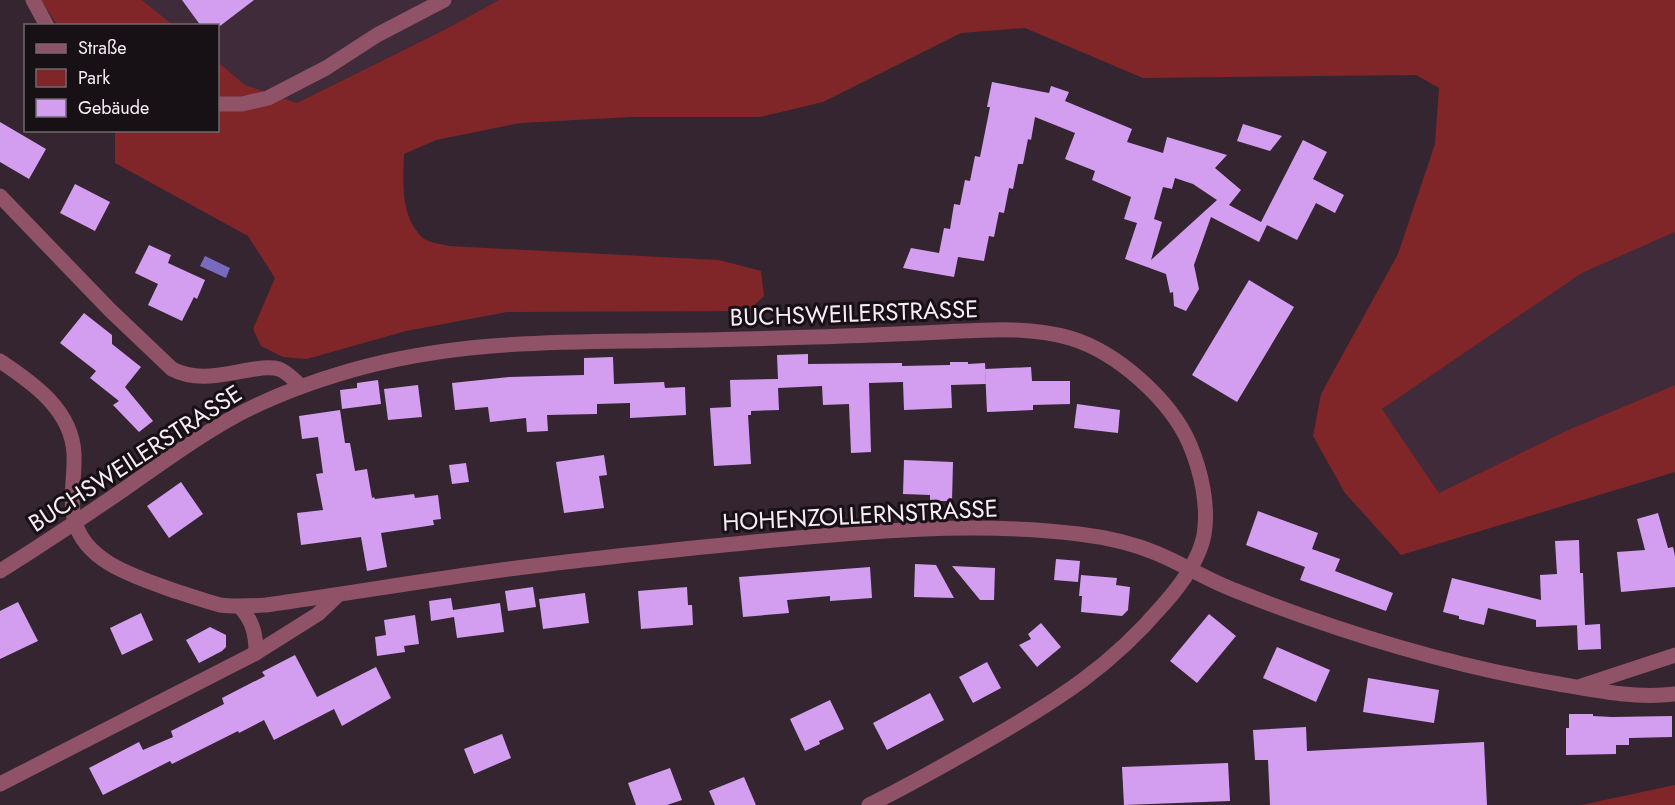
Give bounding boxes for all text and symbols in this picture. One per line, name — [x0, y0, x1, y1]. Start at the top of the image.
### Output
legend — [24, 24, 219, 132]
text: Straße — [78, 35, 126, 61]
text: Park — [78, 65, 110, 91]
text: Gebäude — [78, 95, 149, 121]
street label: BUCHSWEILERSTRASSE — [729, 291, 979, 335]
street label: BUCHSWEILERSTRASSE — [21, 376, 249, 540]
street label: HOHENZOLLERNSTRASSE — [721, 490, 999, 540]

